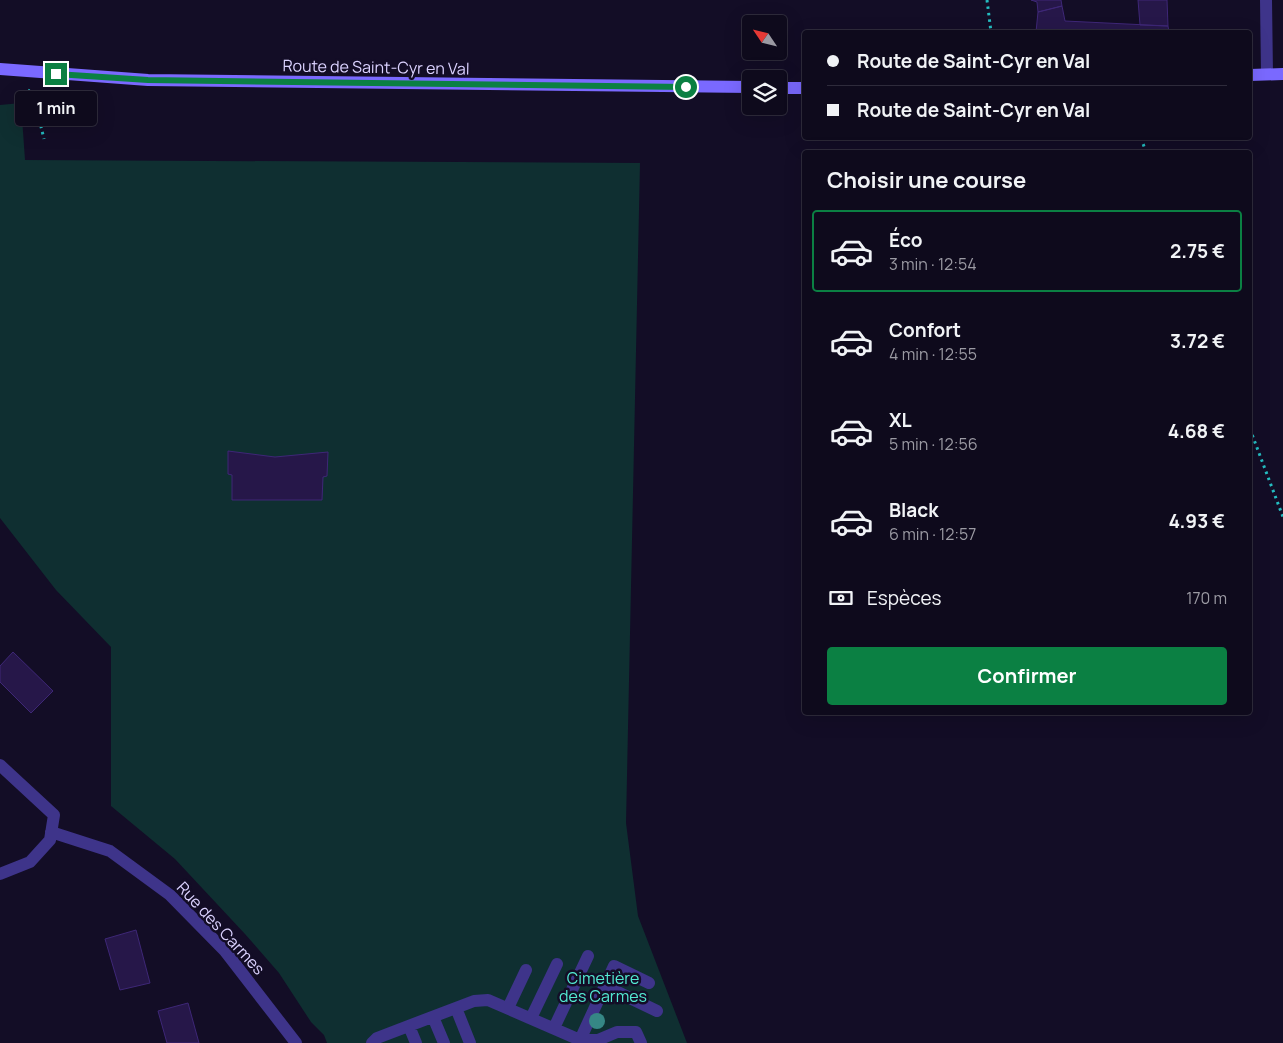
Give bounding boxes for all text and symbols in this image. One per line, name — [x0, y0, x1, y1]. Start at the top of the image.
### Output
north arrow — [742, 15, 788, 60]
map controls — [742, 15, 787, 115]
text: Route de Saint-Cyr en Val — [857, 48, 1090, 74]
street label: Route de Saint-Cyr en Val — [282, 54, 470, 80]
route end — [45, 63, 67, 85]
button: layers — [742, 70, 787, 115]
route start — [675, 76, 697, 98]
callout: 1 min — [15, 92, 97, 126]
text: 1 min — [36, 97, 76, 119]
text: Route de Saint-Cyr en Val — [857, 97, 1090, 123]
text: Choisir une course — [827, 165, 1026, 195]
text: Éco — [889, 227, 923, 253]
icon: car — [829, 229, 874, 274]
text: 2.75 € — [1170, 238, 1225, 264]
text: 3 min · 12:54 — [889, 253, 977, 275]
text: Confort — [889, 317, 961, 343]
icon: car — [829, 319, 874, 364]
text: 3.72 € — [1170, 328, 1225, 354]
text: 4 min · 12:55 — [889, 343, 977, 365]
text: XL — [889, 407, 912, 433]
icon: car — [829, 409, 874, 454]
text: 4.68 € — [1168, 418, 1225, 444]
text: 5 min · 12:56 — [889, 433, 978, 455]
text: Black — [889, 497, 938, 523]
icon: car — [829, 499, 874, 544]
text: 4.93 € — [1168, 508, 1225, 534]
text: 6 min · 12:57 — [889, 523, 976, 545]
icon: cash — [827, 584, 855, 612]
text: Espèces — [867, 585, 941, 611]
text: 170 m — [1186, 587, 1227, 609]
button: Confirmer — [827, 647, 1227, 705]
street label: Rue des Carmes — [172, 877, 270, 979]
park label: Cimetière des Carmes — [559, 967, 647, 1007]

